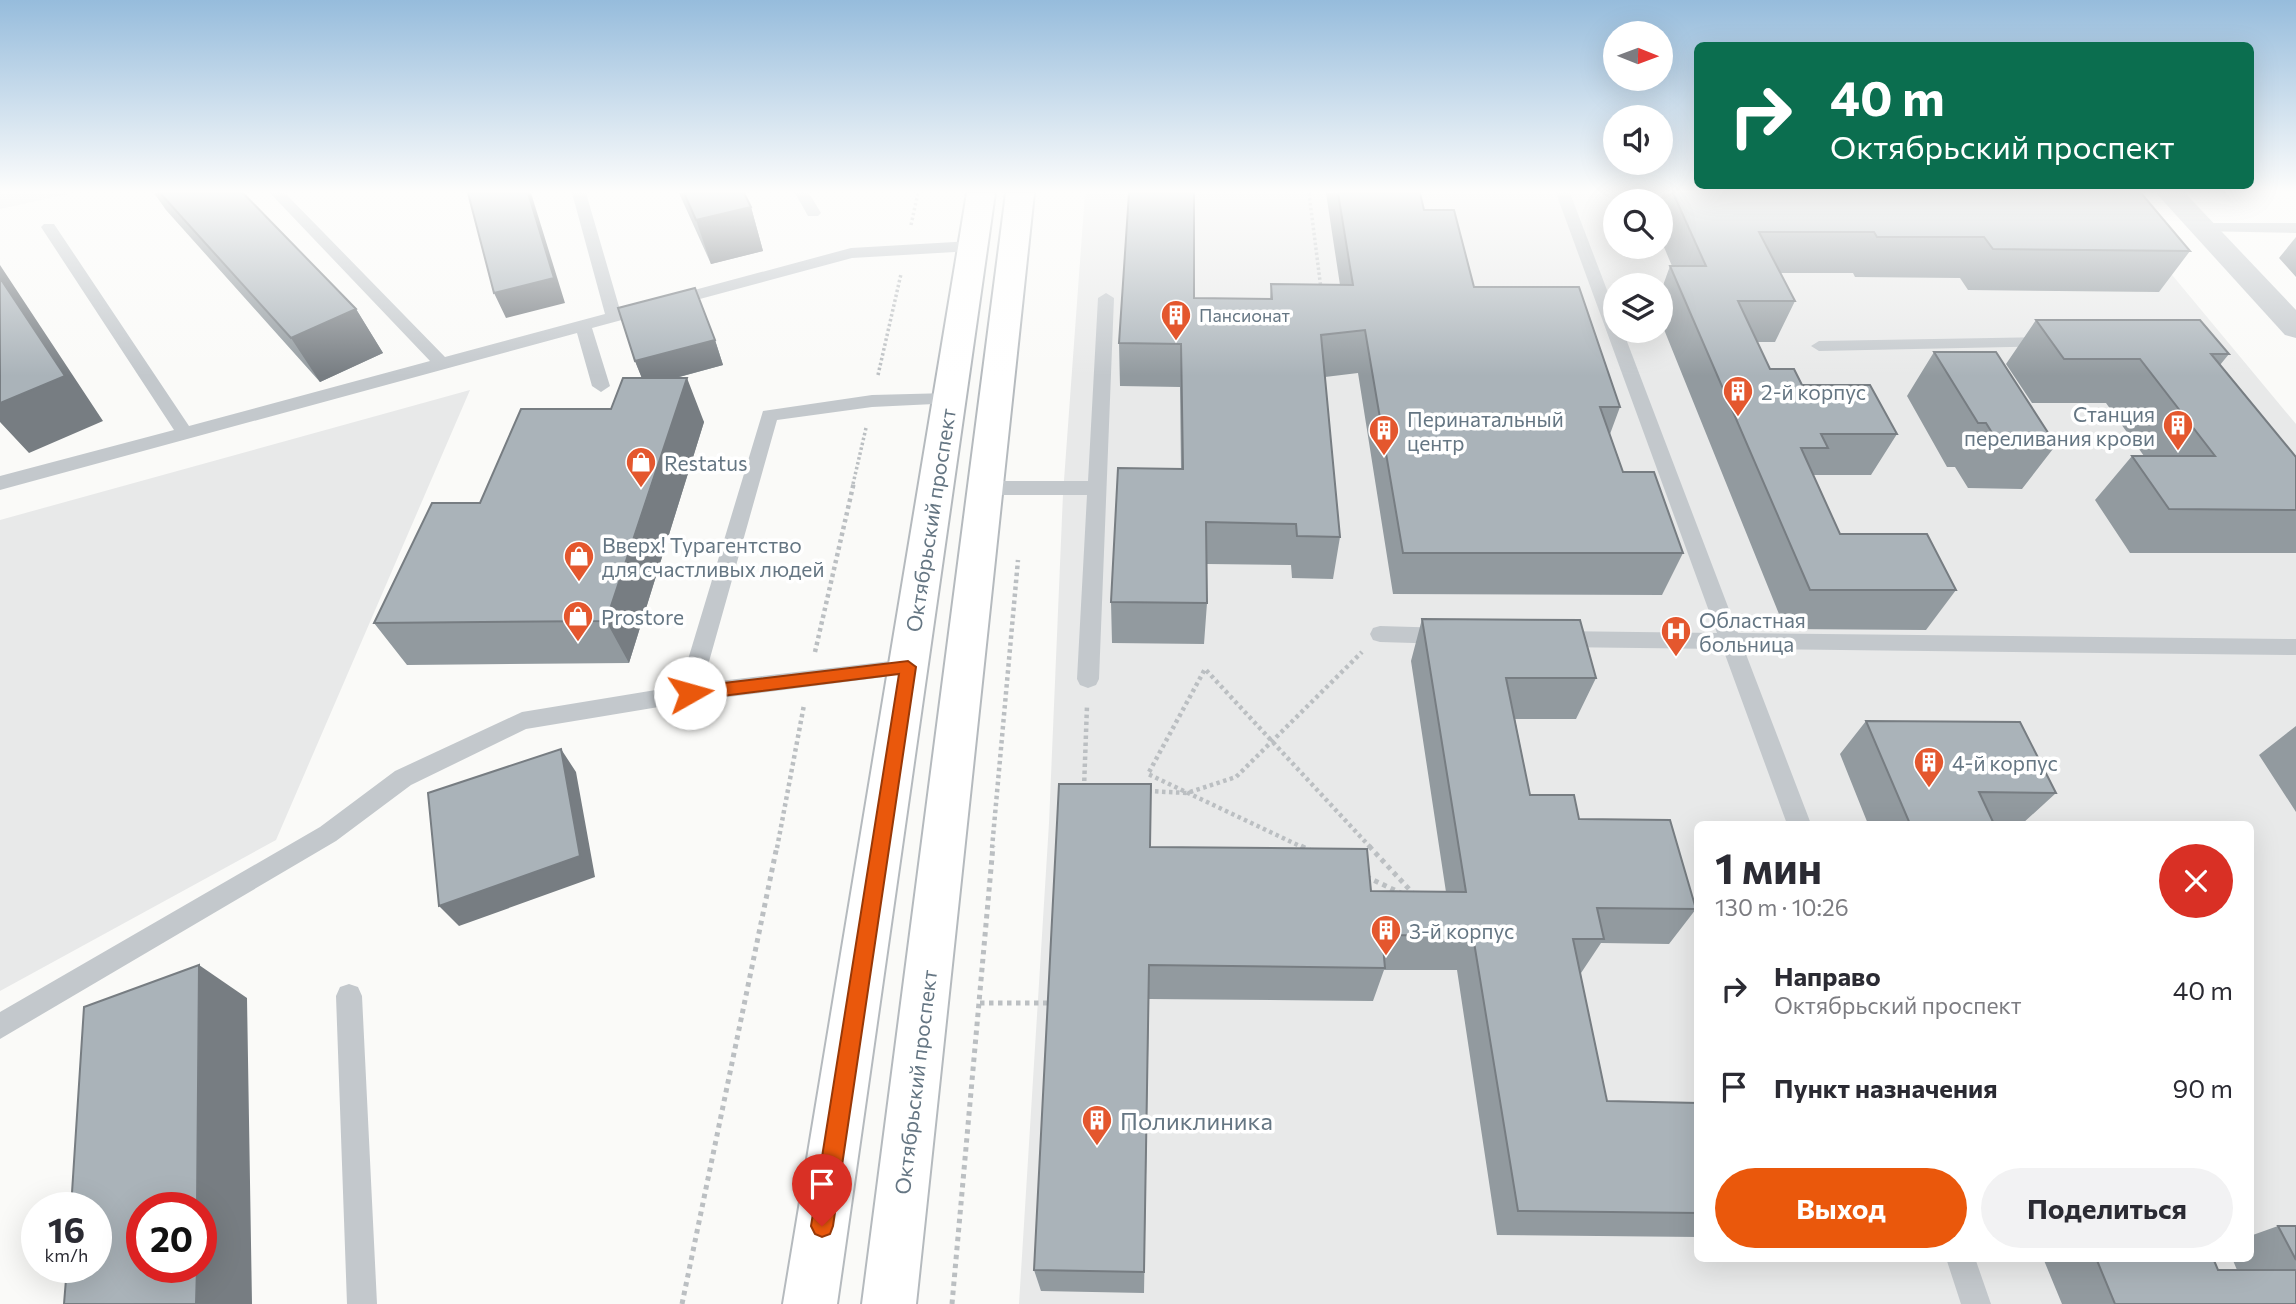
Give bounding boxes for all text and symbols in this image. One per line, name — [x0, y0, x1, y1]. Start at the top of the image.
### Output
north arrow — [1603, 21, 1673, 91]
map controls — [1603, 21, 1673, 343]
text: 40 m — [1830, 66, 1945, 126]
icon: right — [1715, 70, 1806, 161]
button: sound — [1603, 105, 1673, 175]
text: Октябрьский проспект — [1830, 126, 2175, 166]
button: search — [1603, 189, 1673, 259]
button: layers — [1603, 273, 1673, 343]
building icon: Пансионат — [1159, 298, 1193, 342]
place label: Пансионат — [1199, 304, 1291, 326]
building icon: 2-й корпус — [1721, 374, 1755, 418]
place label: 2-й корпус — [1761, 379, 1866, 404]
place label: Станция переливания крови — [1964, 401, 2155, 450]
street label: Октябрьский проспект — [900, 406, 960, 634]
place label: Перинатальный центр — [1407, 406, 1564, 455]
building icon: Станция переливания крови — [2161, 408, 2195, 452]
building icon: Перинатальный центр — [1367, 413, 1401, 457]
shop icon: Restatus — [624, 445, 658, 489]
place label: Restatus — [664, 450, 747, 475]
place label: Вверх! Турагентство для счастливых людей — [602, 532, 824, 581]
shop icon: Вверх! Турагентство для счастливых людей — [562, 539, 596, 583]
shop icon: Prostore — [561, 599, 595, 643]
place label: Prostore — [601, 604, 684, 629]
place label: Областная больница — [1699, 607, 1806, 656]
hospital icon: Областная больница — [1659, 614, 1693, 658]
position arrow — [653, 656, 727, 730]
building icon: 4-й корпус — [1912, 745, 1946, 789]
place label: 4-й корпус — [1952, 750, 2058, 775]
text: 1 мин — [1715, 841, 1822, 893]
button: close — [2159, 844, 2233, 918]
text: 130 m · 10:26 — [1715, 893, 1849, 921]
building icon: 3-й корпус — [1369, 913, 1403, 957]
place label: 3-й корпус — [1409, 918, 1514, 943]
text: Направо — [1774, 960, 1881, 991]
street label: Октябрьский проспект — [889, 968, 941, 1196]
icon: right — [1715, 970, 1753, 1008]
text: 40 m — [2173, 974, 2233, 1005]
text: Октябрьский проспект — [1774, 991, 2022, 1019]
icon: arrive — [1715, 1068, 1753, 1106]
text: Пункт назначения — [1774, 1072, 1998, 1103]
text: 90 m — [2173, 1072, 2233, 1103]
building icon: Поликлиника — [1080, 1103, 1114, 1147]
place label: Поликлиника — [1120, 1106, 1273, 1135]
pin — [792, 1154, 852, 1226]
icon: arrive — [803, 1165, 841, 1203]
button: Выход — [1715, 1168, 1967, 1248]
button: Поделиться — [1981, 1168, 2233, 1248]
speed limit sign: 20 — [126, 1192, 217, 1283]
text: 16 — [48, 1207, 85, 1250]
text: km/h — [45, 1244, 88, 1266]

